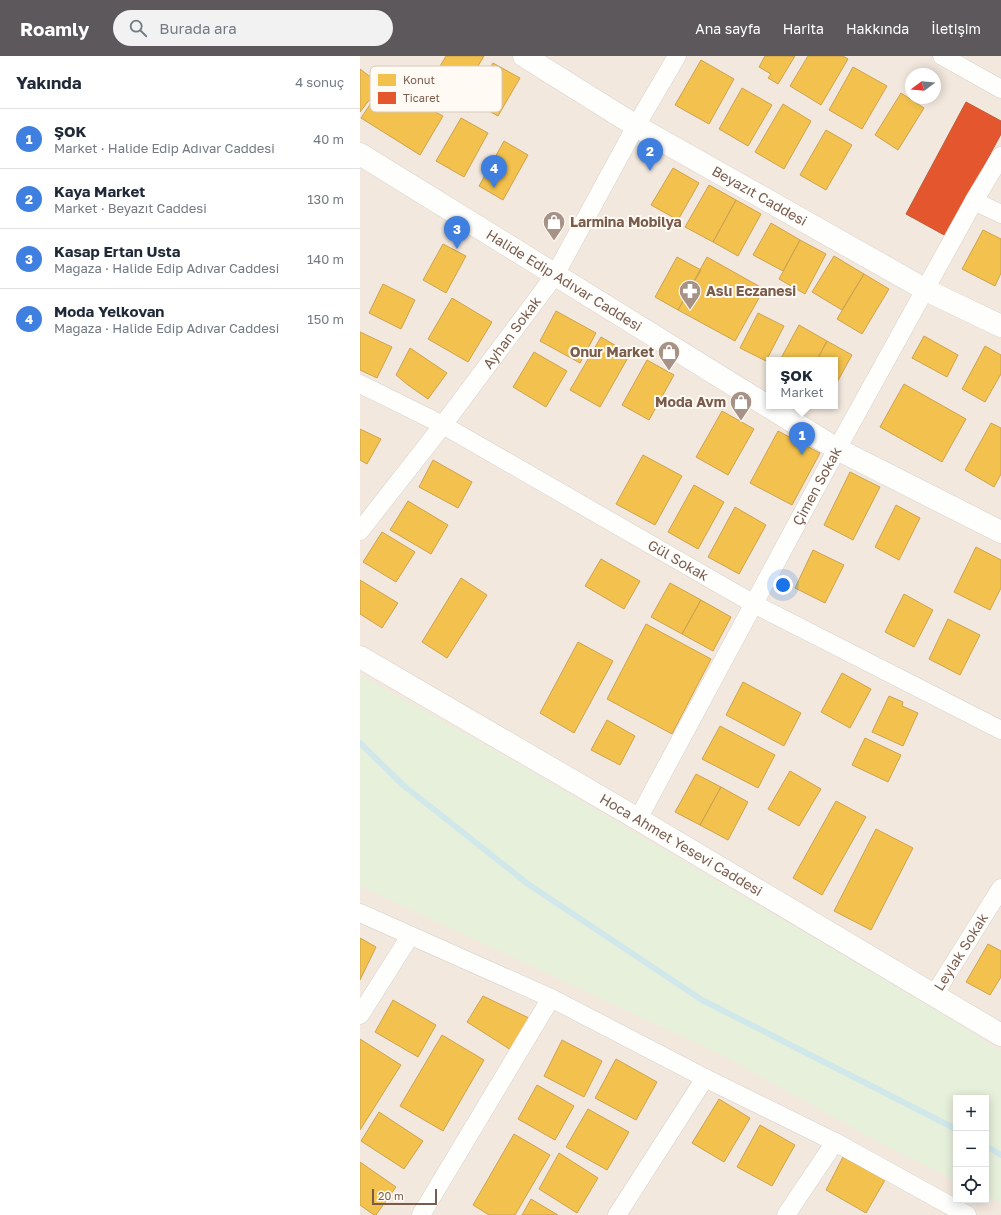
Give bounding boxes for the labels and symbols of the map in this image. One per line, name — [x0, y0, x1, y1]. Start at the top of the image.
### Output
legend — [370, 66, 502, 112]
north arrow — [905, 68, 941, 104]
text: Konut — [403, 73, 435, 86]
text: Ticaret — [403, 91, 440, 104]
pin: 2 — [637, 138, 663, 171]
pin: 4 — [481, 155, 507, 188]
street label: Beyazıt Caddesi — [709, 162, 810, 229]
shop icon: Larmina Mobilya — [541, 209, 567, 242]
place label: Larmina Mobilya — [570, 213, 682, 230]
pin: 3 — [444, 216, 470, 249]
street label: Halide Edip Adıvar Caddesi — [483, 225, 645, 334]
pharmacy icon: Aslı Eczanesi — [677, 278, 703, 311]
place label: Aslı Eczanesi — [706, 282, 796, 299]
street label: Ayhan Sokak — [479, 293, 544, 372]
shop icon: Onur Market — [656, 339, 682, 372]
place label: Onur Market — [570, 343, 654, 360]
shop icon: Moda Avm — [728, 389, 754, 422]
place label: Moda Avm — [655, 393, 726, 410]
pin: 1 — [789, 422, 815, 455]
street label: Çimen Sokak — [789, 443, 845, 528]
street label: Gül Sokak — [645, 536, 712, 584]
your location — [773, 575, 793, 595]
street label: Hoca Ahmet Yesevi Caddesi — [597, 790, 766, 899]
street label: Leylak Sokak — [930, 909, 991, 993]
scale bar — [372, 1187, 437, 1206]

